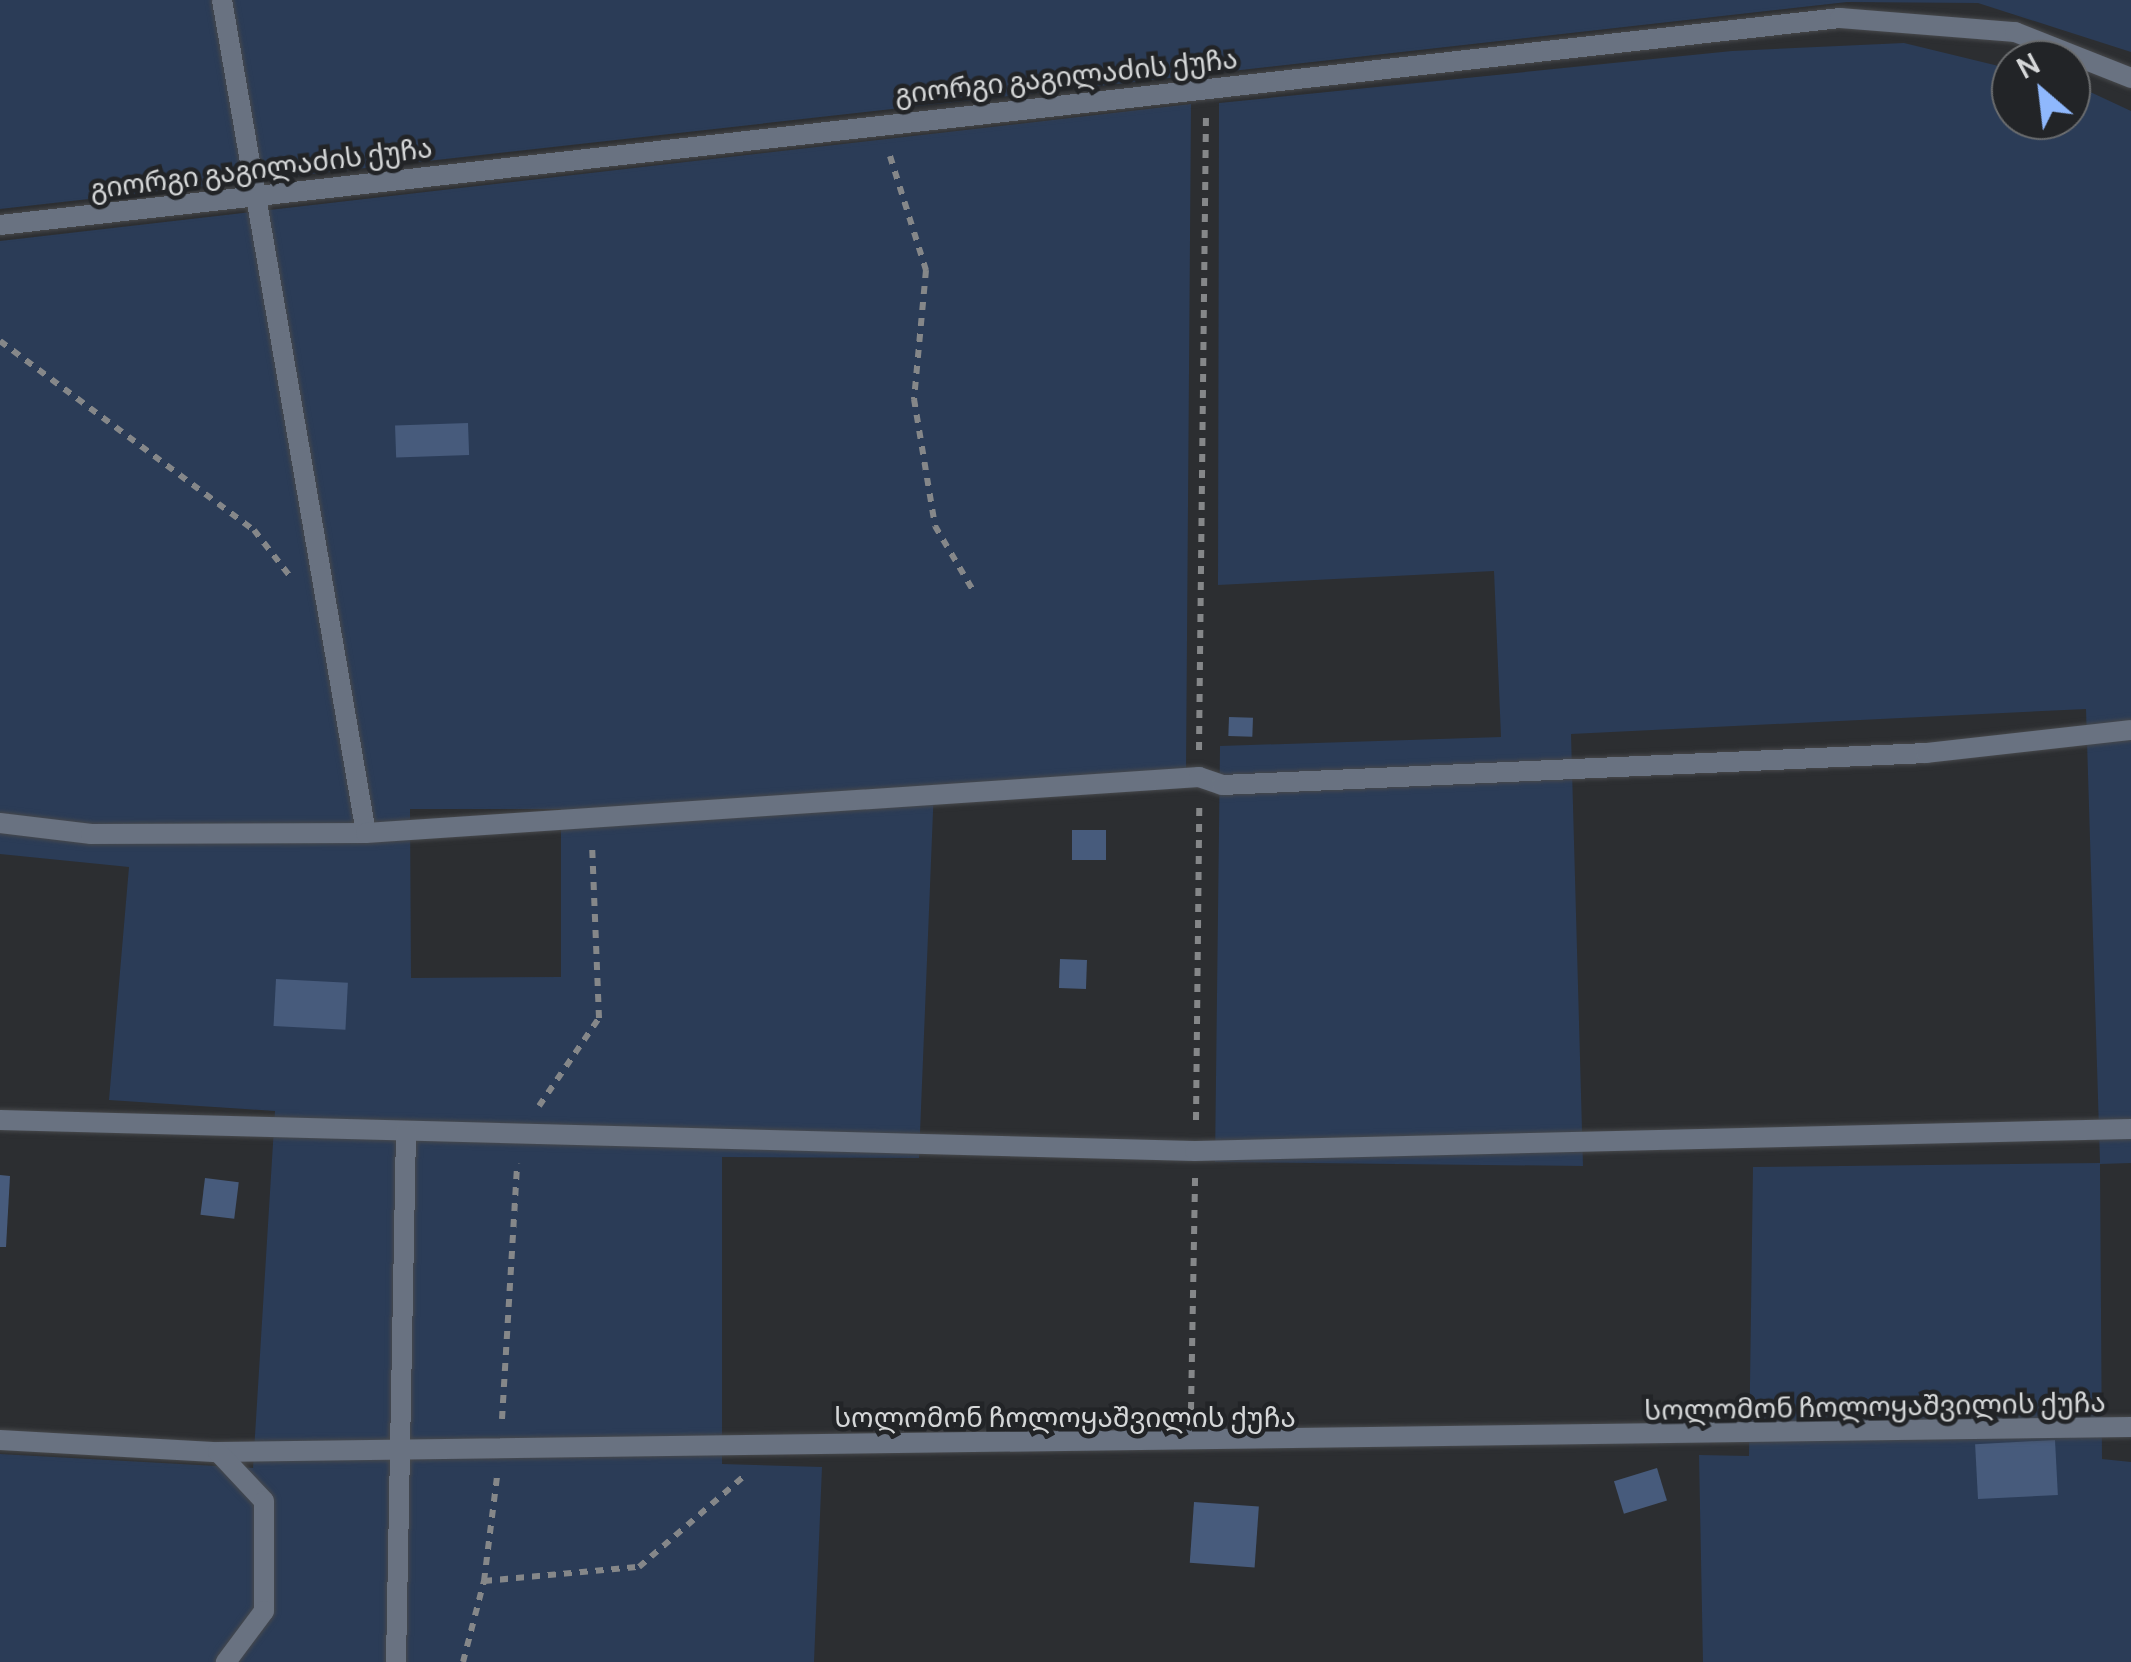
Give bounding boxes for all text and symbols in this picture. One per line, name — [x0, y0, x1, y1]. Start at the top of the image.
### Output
street label: გიორგი გაგილაძის ქუჩა — [893, 40, 1239, 110]
north arrow — [1991, 40, 2091, 140]
text: N — [2010, 44, 2046, 87]
street label: გიორგი გაგილაძის ქუჩა — [88, 129, 434, 205]
street label: სოლომონ ჩოლოყაშვილის ქუჩა — [1644, 1384, 2106, 1426]
street label: სოლომონ ჩოლოყაშვილის ქუჩა — [834, 1399, 1296, 1433]

